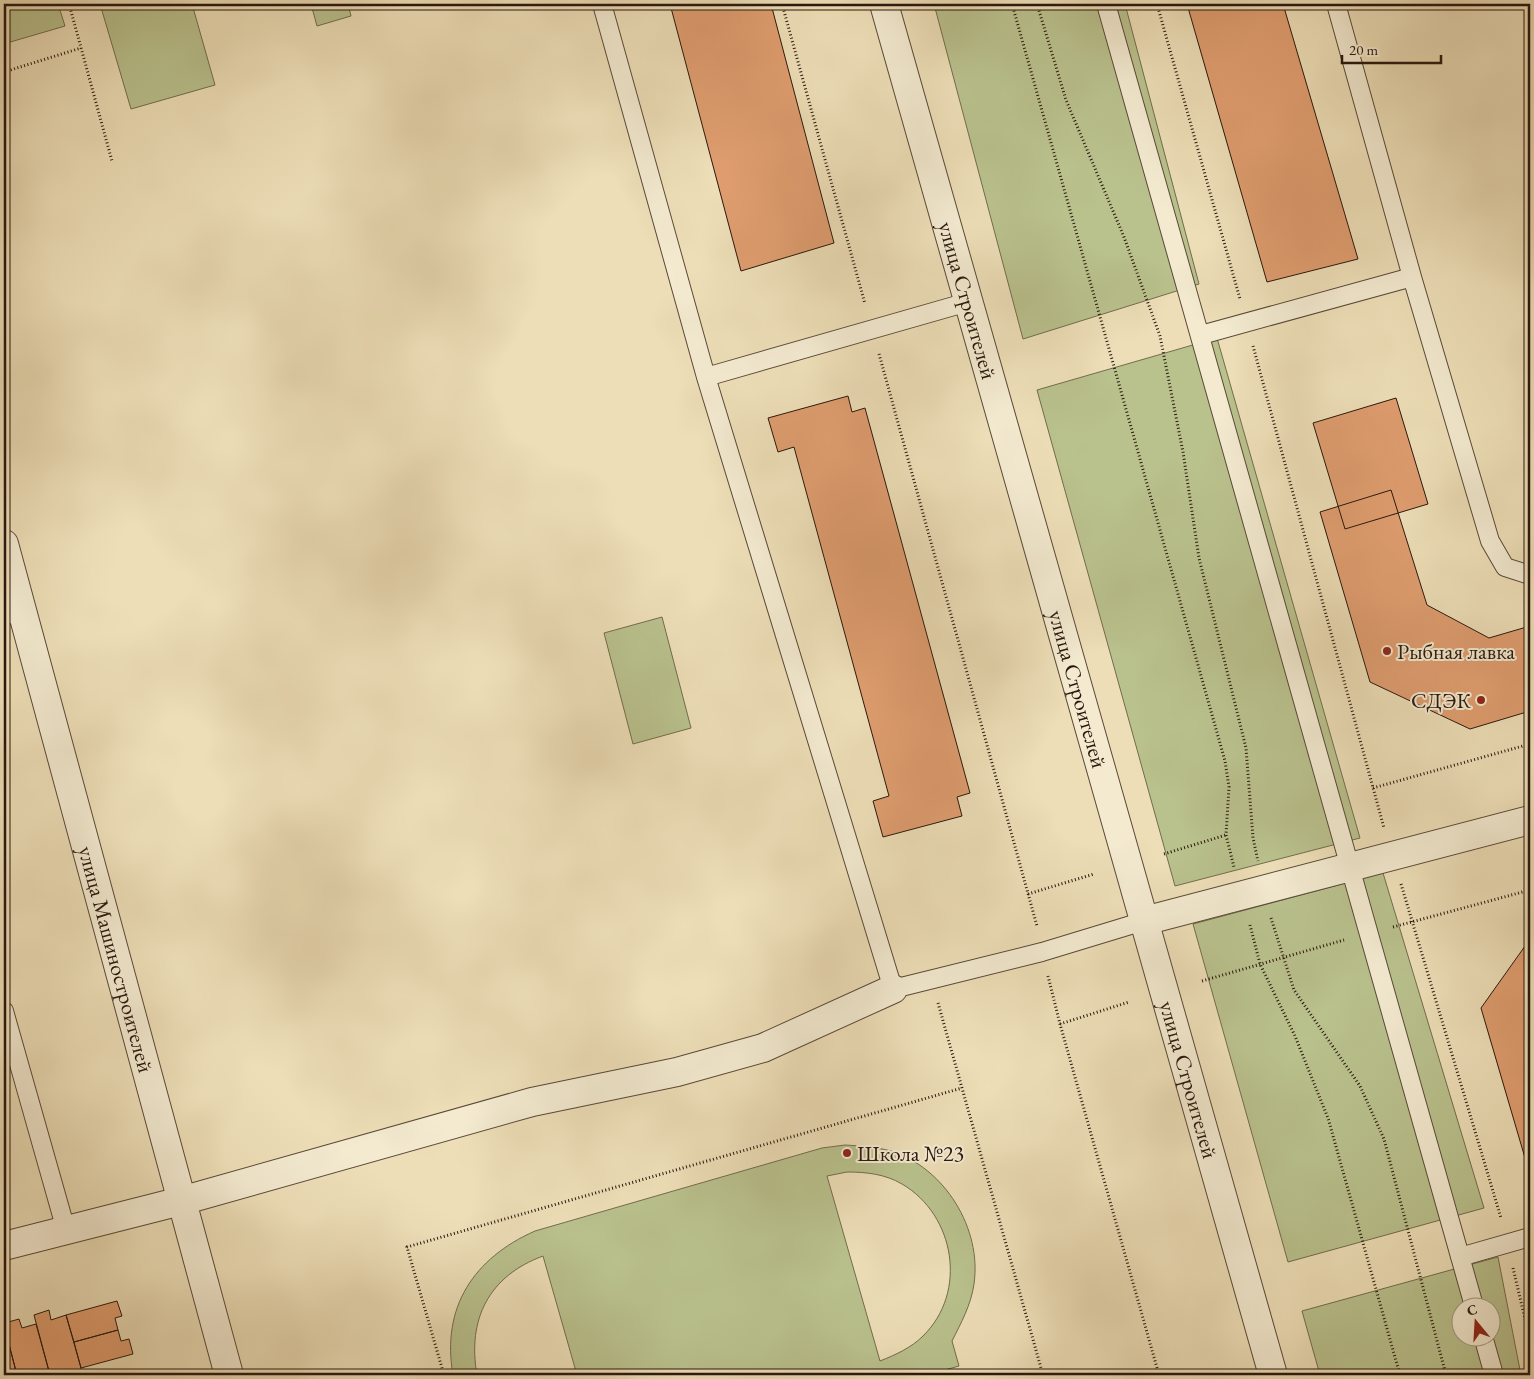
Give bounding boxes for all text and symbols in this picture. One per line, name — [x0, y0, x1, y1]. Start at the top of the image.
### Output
scale bar — [1342, 32, 1440, 64]
text: 20 m — [1349, 40, 1378, 59]
street label: улица Строителей — [932, 218, 1004, 383]
street label: улица Строителей — [1042, 607, 1115, 772]
place label: Рыбная лавка — [1397, 637, 1515, 666]
marker: Рыбная лавка — [1381, 645, 1393, 657]
place label: СДЭК — [1411, 686, 1471, 715]
marker: СДЭК — [1475, 694, 1487, 706]
street label: улица Машиностроителей — [72, 843, 161, 1076]
street label: улица Строителей — [1153, 997, 1225, 1162]
place label: Школа №23 — [857, 1139, 964, 1168]
marker: Школа №23 — [841, 1147, 853, 1159]
north arrow — [1452, 1296, 1502, 1346]
text: С — [1464, 1300, 1480, 1320]

